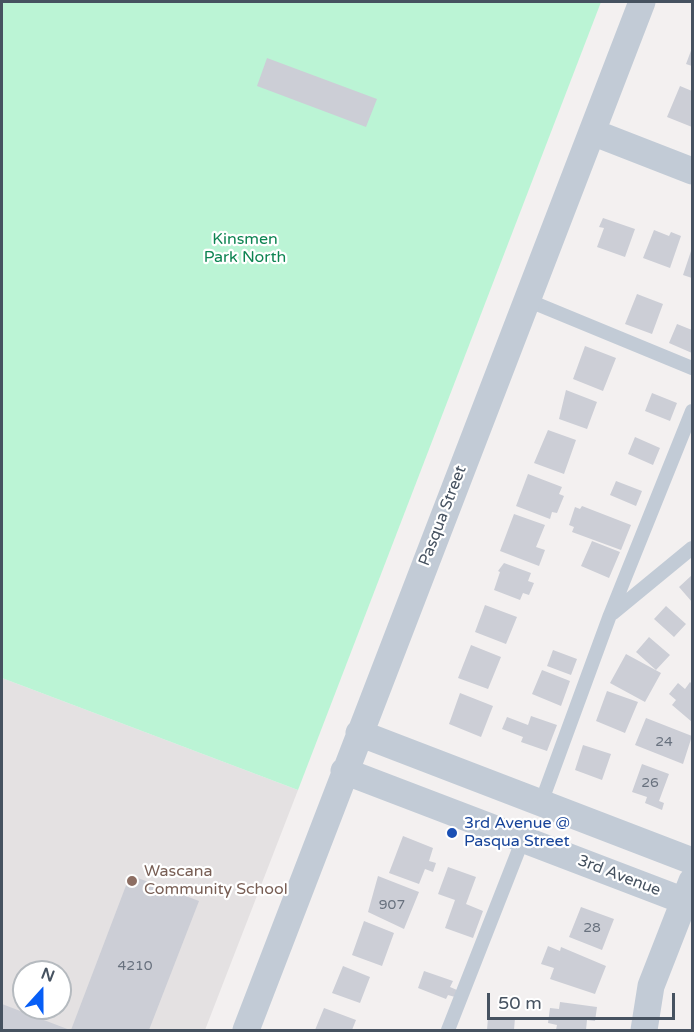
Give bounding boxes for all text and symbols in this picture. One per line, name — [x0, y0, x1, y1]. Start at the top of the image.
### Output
park label: Kinsmen Park North — [204, 230, 286, 268]
street label: Pasqua Street — [415, 463, 471, 569]
house number: 24 — [655, 734, 673, 750]
house number: 26 — [641, 775, 659, 791]
place label: 3rd Avenue @ Pasqua Street — [464, 814, 570, 852]
marker: 3rd Avenue @ Pasqua Street — [445, 826, 459, 840]
street label: 3rd Avenue — [575, 851, 663, 901]
place label: Wascana Community School — [144, 862, 288, 900]
marker: Wascana Community School — [125, 874, 139, 888]
house number: 907 — [379, 897, 405, 913]
house number: 28 — [583, 920, 601, 936]
house number: 4210 — [117, 958, 153, 974]
north arrow — [12, 960, 72, 1020]
text: N — [38, 963, 57, 987]
scale bar — [490, 981, 678, 1019]
text: 50 m — [498, 992, 542, 1014]

